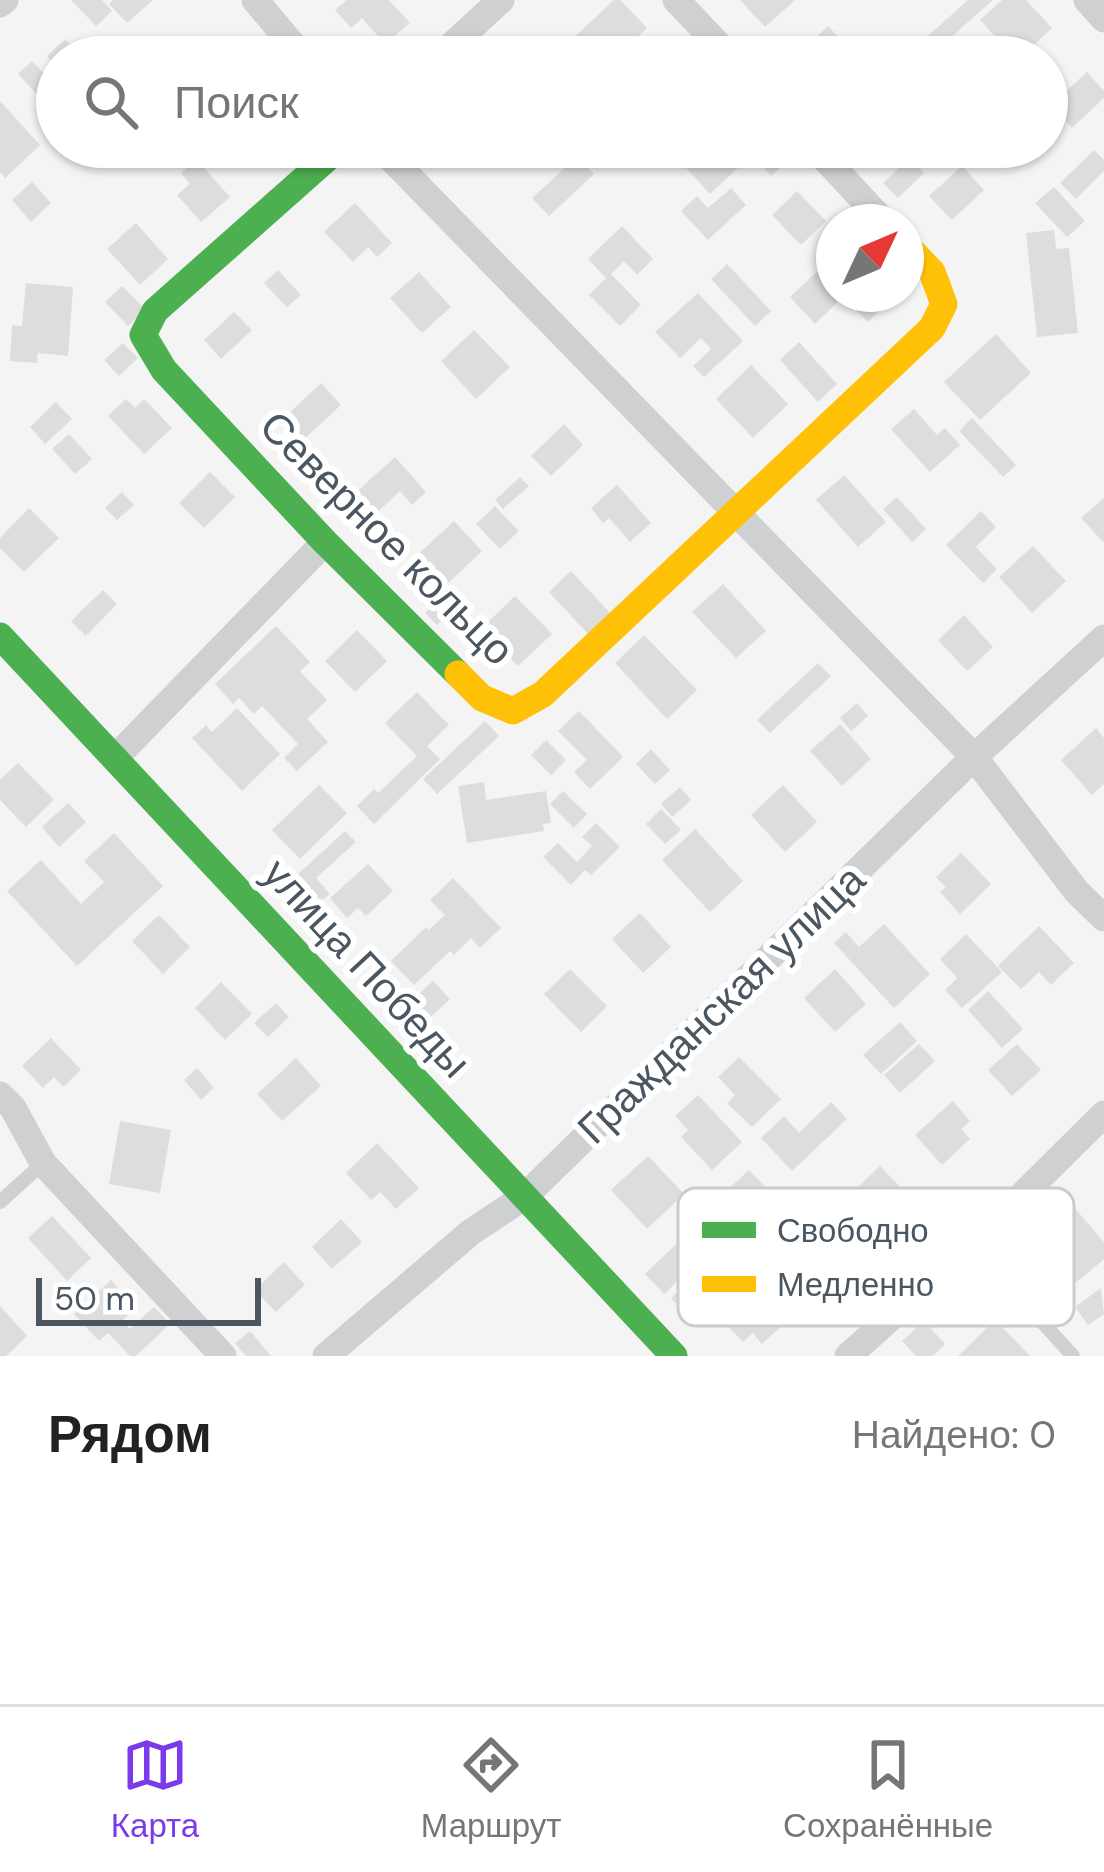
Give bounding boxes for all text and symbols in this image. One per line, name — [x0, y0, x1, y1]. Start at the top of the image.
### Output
search box — [36, 36, 1068, 168]
icon: search — [78, 69, 144, 135]
text: Поиск — [174, 73, 299, 132]
north arrow — [816, 204, 924, 312]
street label: Северное кольцо — [248, 399, 526, 677]
street label: улица Победы — [251, 847, 483, 1089]
street label: Гражданская улица — [565, 852, 877, 1156]
legend — [678, 1188, 1074, 1326]
text: Свободно — [777, 1209, 929, 1252]
text: Медленно — [777, 1263, 934, 1306]
scale bar — [36, 1272, 261, 1325]
text: 50 m — [54, 1277, 135, 1320]
text: Рядом — [48, 1401, 212, 1468]
text: Найдено: 0 — [852, 1409, 1056, 1460]
tab: Карта — [111, 1732, 199, 1847]
tab: Маршрут — [421, 1732, 561, 1847]
tab: Сохранённые — [783, 1732, 993, 1847]

